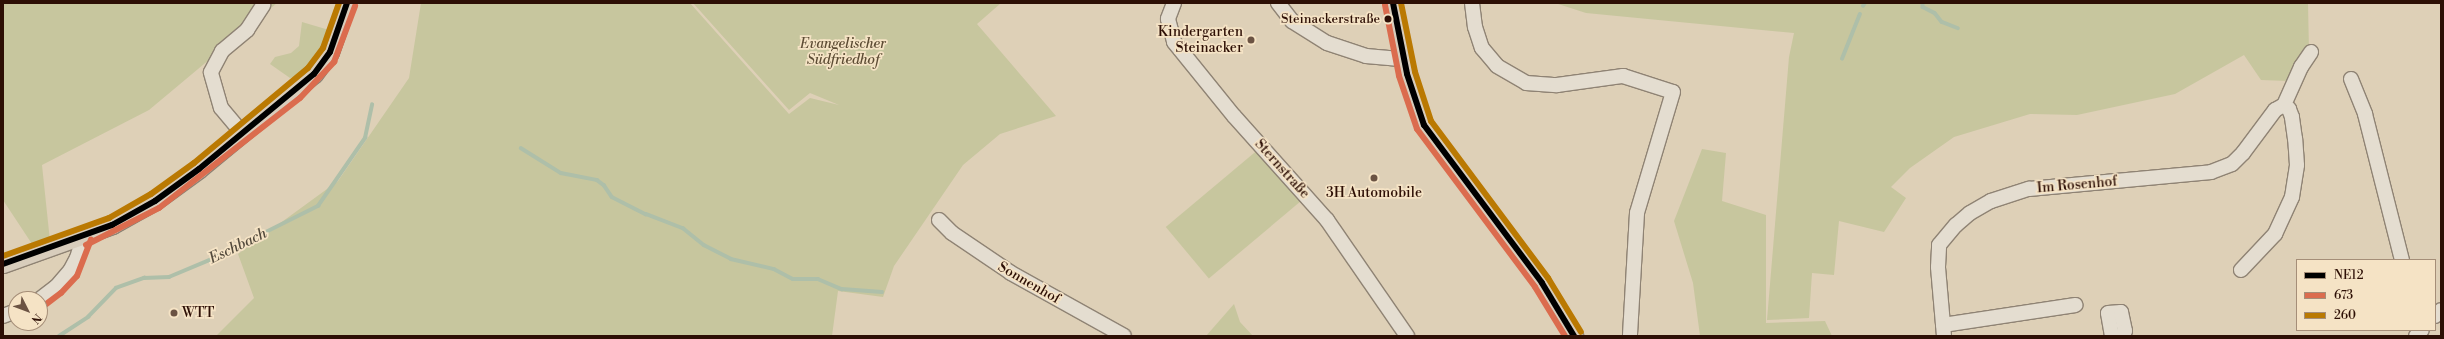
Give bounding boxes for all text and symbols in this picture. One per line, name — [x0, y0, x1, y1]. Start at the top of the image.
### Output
place label: Steinackerstraße — [1281, 11, 1380, 27]
marker: Steinackerstraße — [1383, 14, 1393, 24]
place label: Kindergarten Steinacker — [1158, 24, 1243, 56]
marker: Kindergarten Steinacker — [1246, 35, 1256, 45]
park label: Evangelischer Südfriedhof — [800, 36, 886, 68]
street label: Sternstraße — [1251, 136, 1313, 202]
marker: 3H Automobile — [1369, 173, 1379, 183]
street label: Im Rosenhof — [2036, 173, 2118, 197]
place label: 3H Automobile — [1326, 185, 1422, 201]
water label: Eschbach — [206, 224, 270, 268]
street label: Sonnenhof — [995, 258, 1063, 308]
legend — [2296, 259, 2436, 331]
text: NE12 — [2334, 268, 2363, 283]
text: 673 — [2334, 288, 2353, 303]
north arrow — [8, 291, 48, 331]
place label: WTT — [182, 305, 214, 321]
marker: WTT — [169, 308, 179, 318]
text: 260 — [2334, 308, 2356, 323]
text: N — [28, 310, 44, 326]

